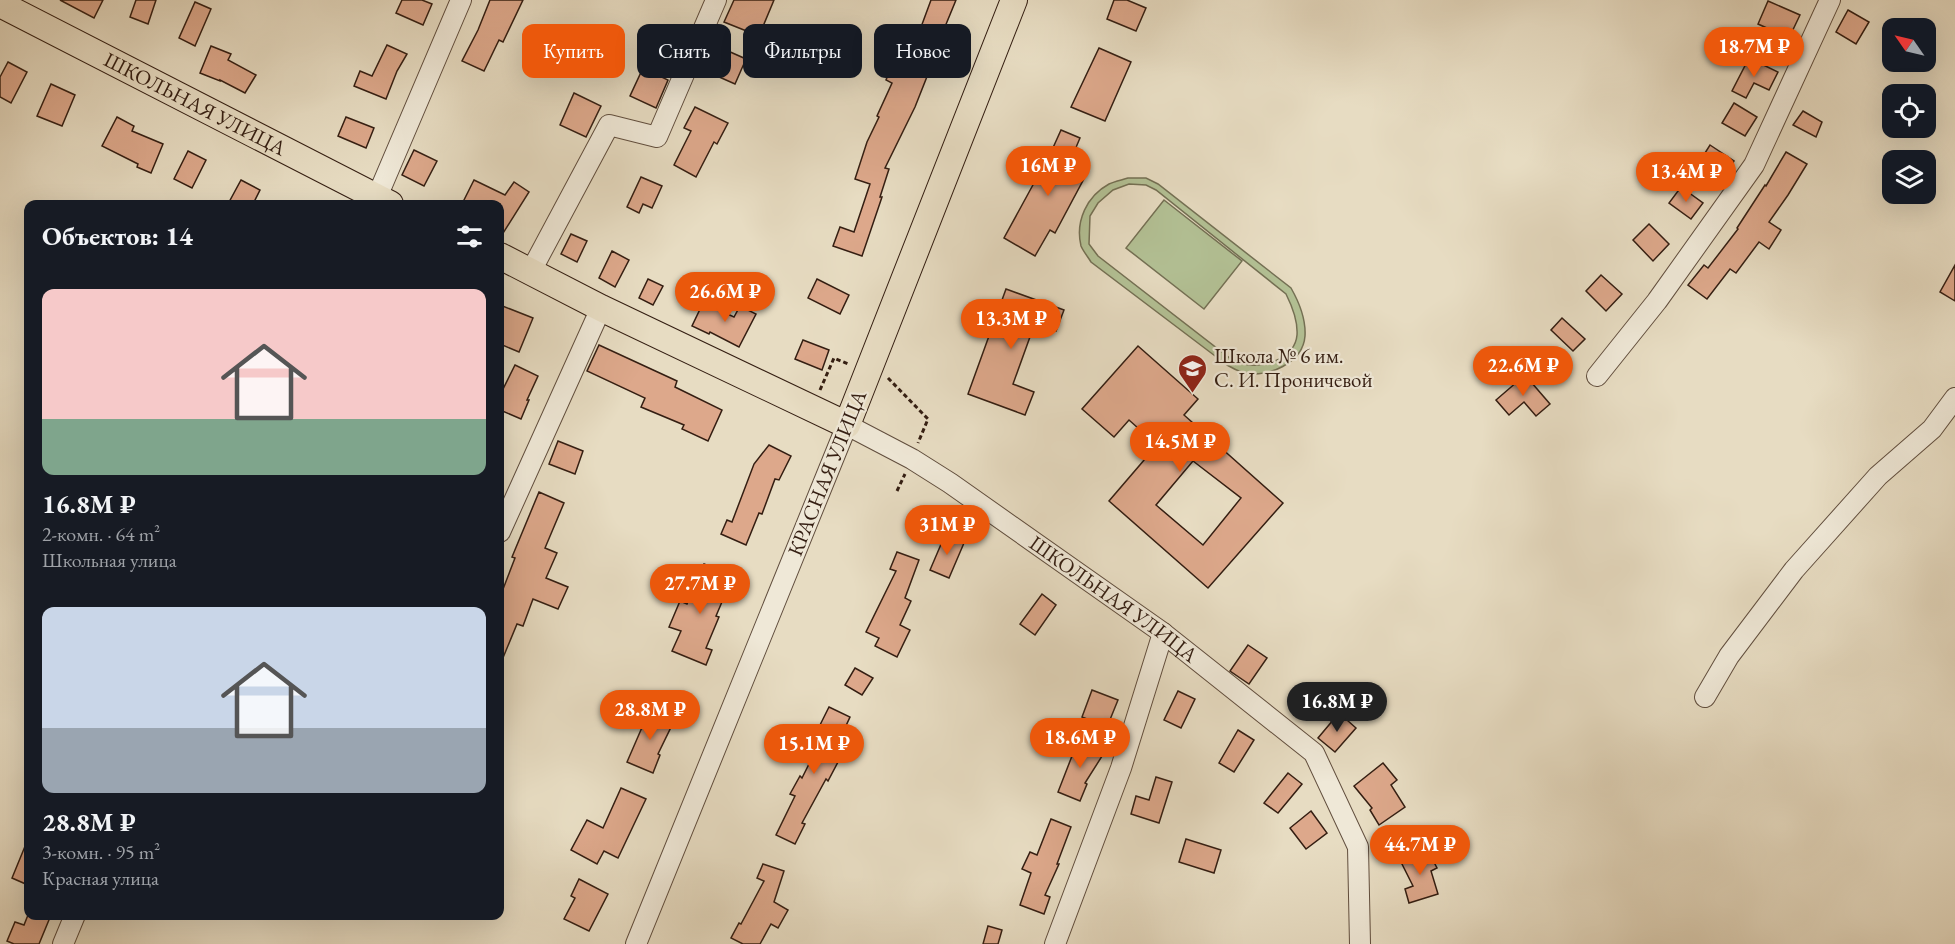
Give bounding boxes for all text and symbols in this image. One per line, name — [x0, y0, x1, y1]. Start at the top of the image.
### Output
north arrow — [1882, 18, 1936, 72]
map controls — [1882, 18, 1936, 204]
chip: Купить — [522, 24, 625, 78]
chip: Снять — [637, 24, 731, 78]
chip: Фильтры — [743, 24, 862, 78]
chip: Новое — [874, 24, 971, 78]
pin: 18.7M ₽ — [1699, 27, 1809, 78]
text: 18.7M ₽ — [1718, 33, 1790, 59]
street label: ШКОЛЬНАЯ УЛИЦА — [99, 46, 291, 162]
button: locate — [1882, 84, 1936, 138]
pin: 16M ₽ — [1006, 146, 1090, 197]
button: layers — [1882, 150, 1936, 204]
text: 16M ₽ — [1020, 152, 1076, 178]
pin: 13.4M ₽ — [1631, 152, 1741, 203]
text: 13.4M ₽ — [1650, 158, 1722, 184]
text: Объектов: 14 — [42, 219, 193, 253]
icon: filters — [453, 220, 486, 253]
pin: 26.6M ₽ — [670, 272, 780, 323]
text: 26.6M ₽ — [689, 278, 761, 304]
pin: 13.3M ₽ — [956, 299, 1066, 350]
text: 13.3M ₽ — [975, 305, 1047, 331]
icon: home — [210, 328, 318, 436]
place label: Школа № 6 им. С. И. Проничевой — [1214, 342, 1373, 393]
pin: 22.6M ₽ — [1468, 346, 1578, 397]
school or university icon: Школа № 6 им. С. И. Проничевой — [1177, 352, 1209, 394]
text: 22.6M ₽ — [1487, 352, 1559, 378]
street label: КРАСНАЯ УЛИЦА — [781, 385, 872, 560]
pin: 14.5M ₽ — [1125, 422, 1235, 473]
text: 14.5M ₽ — [1144, 428, 1216, 454]
text: 16.8M ₽ — [42, 487, 136, 521]
pin: 31M ₽ — [905, 505, 989, 556]
text: 31M ₽ — [919, 511, 975, 537]
text: 2-комн. · 64 m² — [42, 521, 160, 547]
street label: ШКОЛЬНАЯ УЛИЦА — [1024, 529, 1204, 669]
text: Школьная улица — [42, 547, 177, 573]
pin: 27.7M ₽ — [645, 564, 755, 615]
text: 27.7M ₽ — [664, 570, 736, 596]
icon: home — [210, 646, 318, 754]
pin: 16.8M ₽ — [1282, 682, 1392, 733]
text: 16.8M ₽ — [1301, 688, 1373, 714]
pin: 28.8M ₽ — [595, 690, 705, 741]
text: 28.8M ₽ — [614, 696, 686, 722]
pin: 18.6M ₽ — [1025, 718, 1135, 769]
pin: 15.1M ₽ — [759, 724, 869, 775]
text: 18.6M ₽ — [1044, 724, 1116, 750]
text: 15.1M ₽ — [778, 730, 850, 756]
text: 28.8M ₽ — [42, 805, 136, 839]
pin: 44.7M ₽ — [1365, 825, 1475, 876]
text: 44.7M ₽ — [1384, 831, 1456, 857]
text: 3-комн. · 95 m² — [42, 839, 160, 865]
text: Красная улица — [42, 865, 159, 891]

